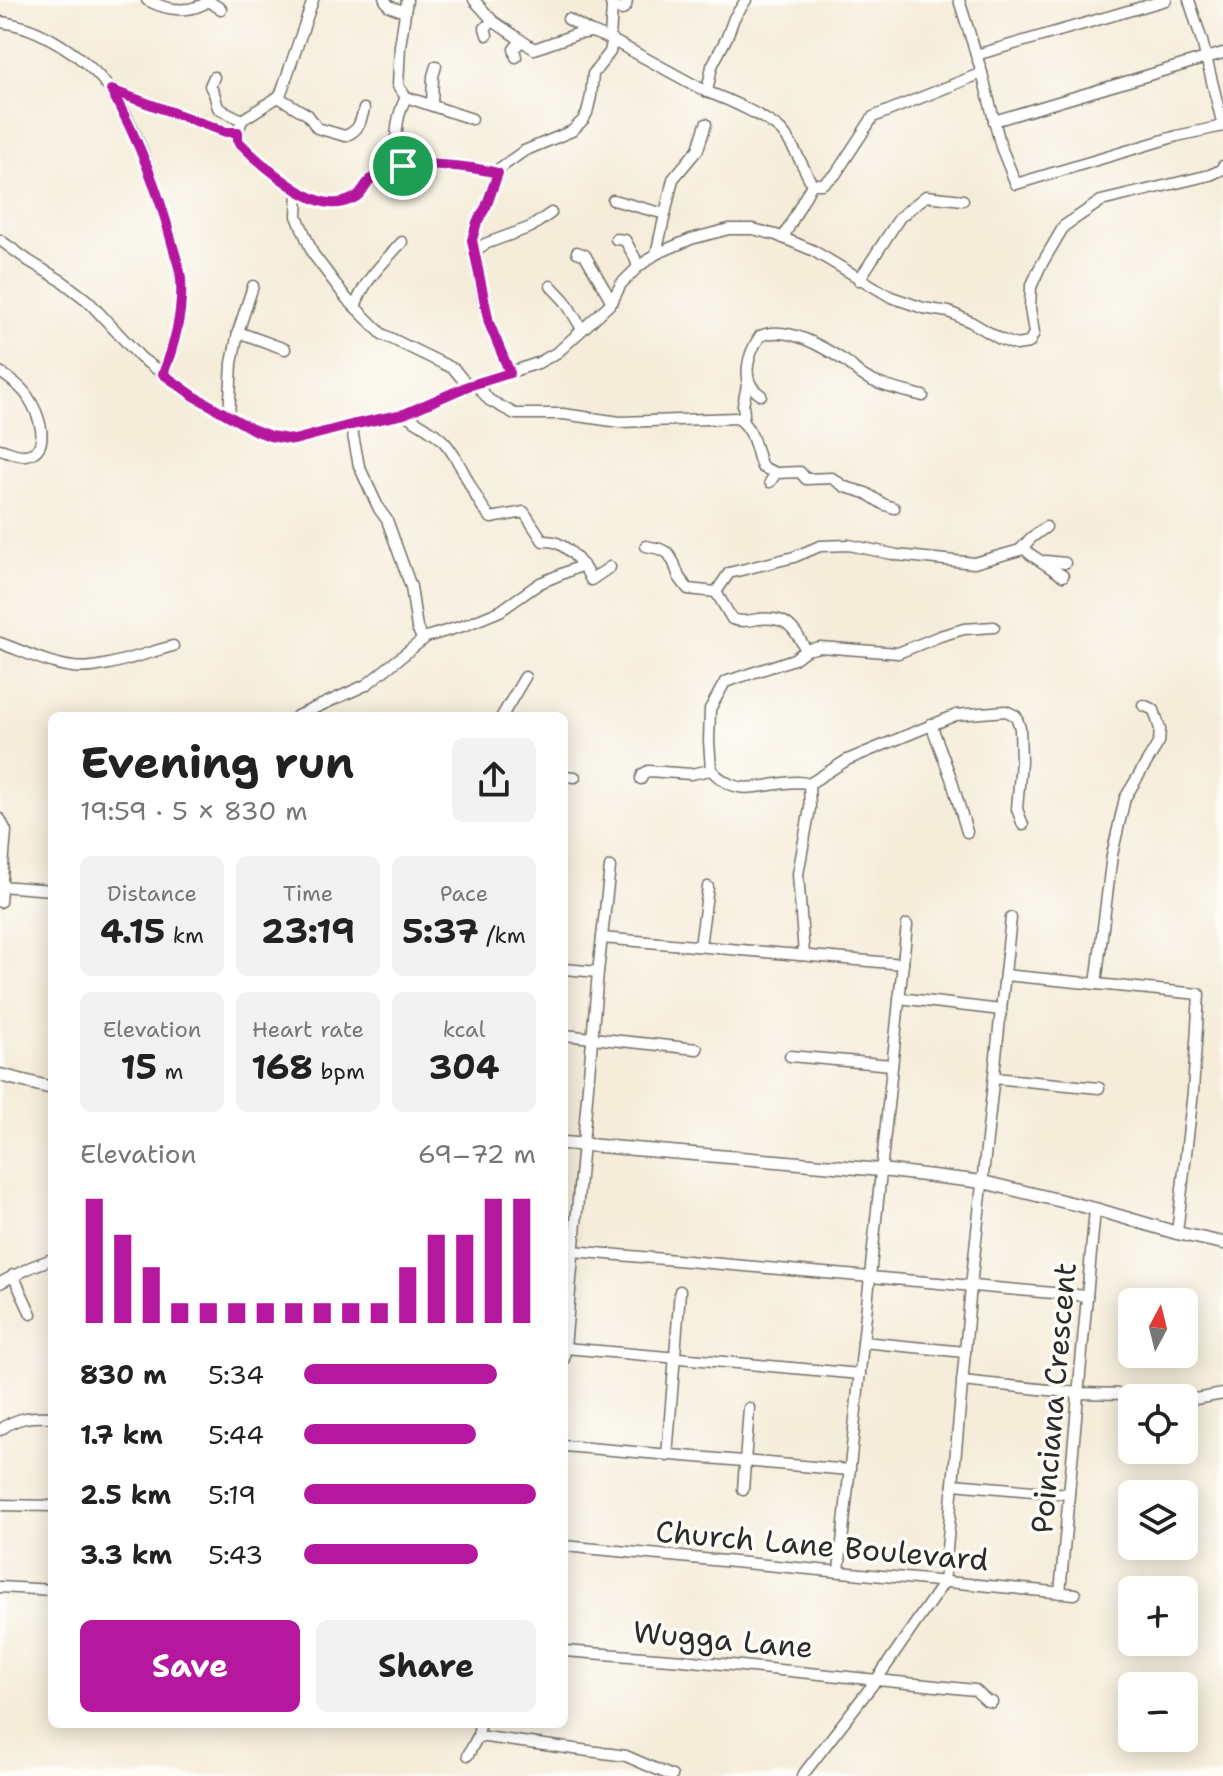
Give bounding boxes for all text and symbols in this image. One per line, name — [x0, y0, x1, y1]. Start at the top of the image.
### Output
pin — [369, 132, 437, 200]
icon: arrive — [381, 144, 425, 188]
text: Evening run — [80, 733, 354, 792]
button: share — [452, 738, 536, 822]
text: 19:59 · 5 × 830 m — [80, 793, 308, 828]
text: Distance — [107, 879, 197, 908]
text: Time — [283, 879, 333, 908]
text: Pace — [440, 879, 488, 908]
text: 4.15 — [100, 908, 165, 954]
text: 23:19 — [261, 908, 355, 954]
text: 5:37 — [402, 908, 479, 954]
text: km — [165, 921, 204, 950]
text: /km — [479, 921, 526, 950]
text: Elevation — [103, 1015, 201, 1044]
text: Heart rate — [252, 1015, 364, 1044]
text: kcal — [443, 1015, 485, 1044]
text: 15 — [120, 1044, 157, 1090]
text: 168 — [251, 1044, 313, 1090]
text: 304 — [428, 1044, 500, 1090]
text: m — [157, 1057, 184, 1086]
text: bpm — [313, 1057, 365, 1086]
text: Elevation — [80, 1136, 196, 1171]
text: 69–72 m — [418, 1136, 536, 1171]
street label: Poinciana Crescent — [1021, 1261, 1086, 1535]
north arrow — [1118, 1288, 1198, 1368]
map controls — [1118, 1288, 1198, 1752]
text: 830 m — [80, 1357, 167, 1392]
text: 5:34 — [208, 1357, 264, 1392]
button: locate — [1118, 1384, 1198, 1464]
text: 1.7 km — [80, 1417, 163, 1452]
text: 5:44 — [208, 1417, 264, 1452]
text: 2.5 km — [80, 1477, 171, 1512]
text: 5:19 — [208, 1477, 256, 1512]
button: layers — [1118, 1480, 1198, 1560]
street label: Church Lane Boulevard — [654, 1511, 990, 1580]
text: 3.3 km — [80, 1537, 172, 1572]
text: 5:43 — [208, 1537, 263, 1572]
button: + — [1118, 1576, 1198, 1656]
street label: Wugga Lane — [631, 1611, 815, 1668]
button: Save — [80, 1620, 300, 1712]
button: Share — [316, 1620, 536, 1712]
button: − — [1118, 1672, 1198, 1752]

